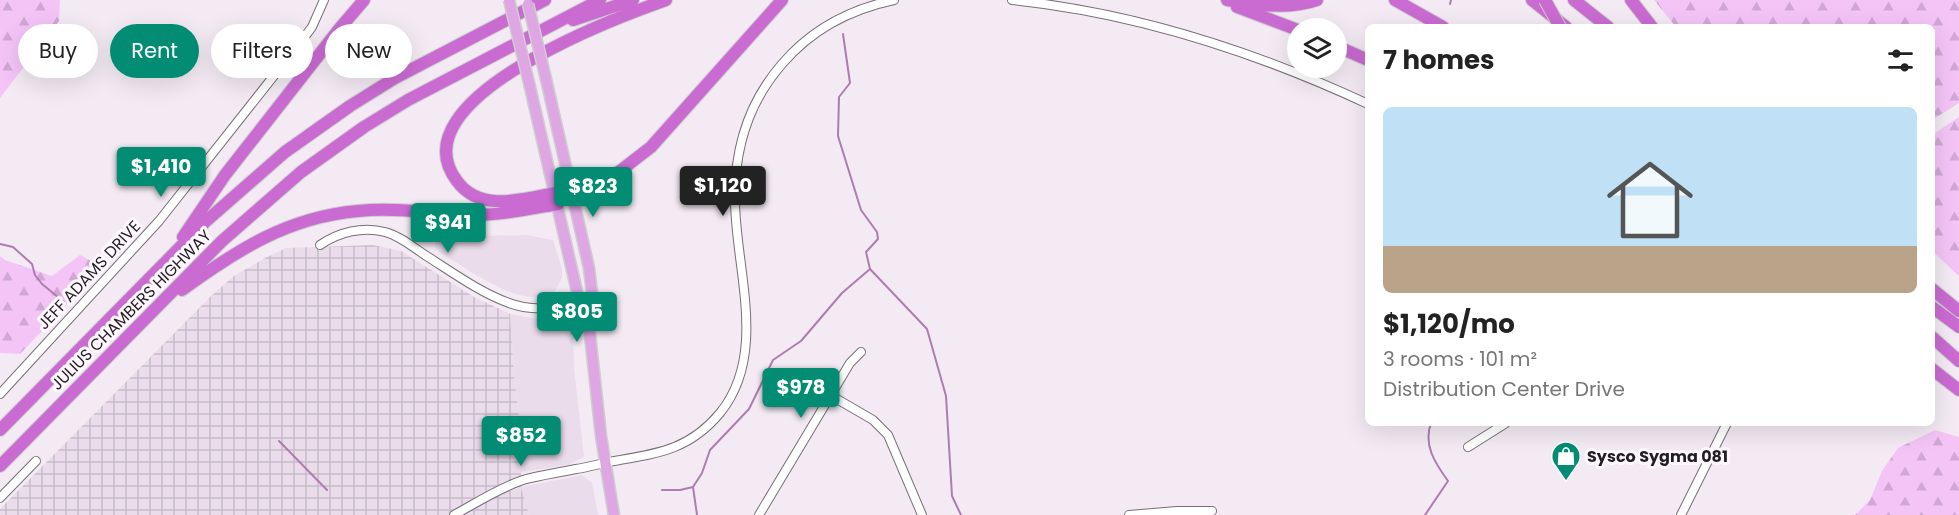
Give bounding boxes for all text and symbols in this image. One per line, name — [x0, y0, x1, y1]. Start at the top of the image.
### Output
map controls — [1287, 18, 1347, 78]
button: layers — [1287, 18, 1347, 78]
chip: Buy — [18, 24, 98, 78]
chip: Rent — [110, 24, 199, 78]
chip: Filters — [211, 24, 313, 78]
chip: New — [325, 24, 412, 78]
text: 7 homes — [1383, 42, 1495, 78]
icon: filters — [1884, 44, 1917, 77]
icon: home — [1596, 146, 1704, 254]
pin: $1,410 — [112, 147, 210, 198]
text: $1,410 — [131, 152, 191, 180]
pin: $1,120 — [674, 166, 772, 217]
pin: $823 — [557, 167, 629, 218]
text: $1,120 — [694, 171, 752, 199]
text: $823 — [568, 172, 618, 200]
pin: $941 — [412, 203, 484, 254]
text: $941 — [425, 208, 471, 236]
street label: JEFF ADAMS DRIVE — [32, 215, 146, 335]
street label: JULIUS CHAMBERS HIGHWAY — [46, 224, 217, 395]
pin: $805 — [541, 292, 613, 343]
text: $805 — [551, 297, 603, 325]
text: $1,120/mo — [1383, 306, 1515, 342]
text: 3 rooms · 101 m² — [1383, 345, 1537, 373]
pin: $978 — [765, 368, 837, 419]
text: $978 — [776, 373, 826, 401]
text: Distribution Center Drive — [1383, 375, 1625, 403]
pin: $852 — [485, 416, 557, 467]
text: $852 — [496, 421, 546, 449]
shop icon: Sysco Sygma 081 — [1550, 440, 1582, 482]
place label: Sysco Sygma 081 — [1587, 445, 1728, 468]

